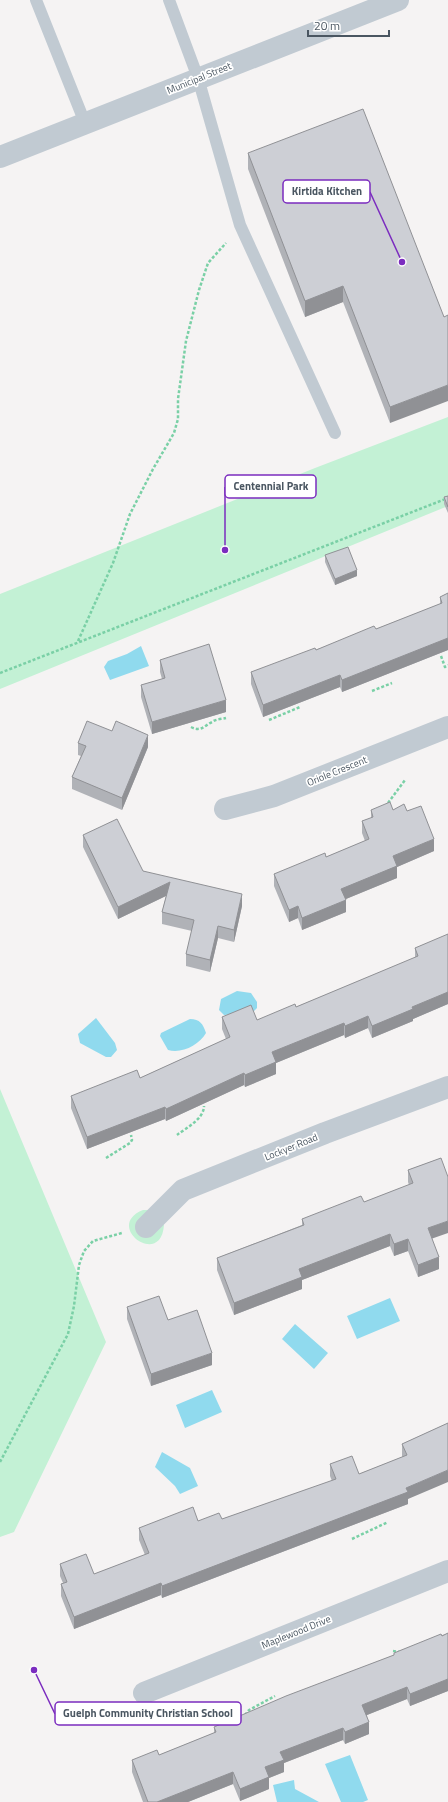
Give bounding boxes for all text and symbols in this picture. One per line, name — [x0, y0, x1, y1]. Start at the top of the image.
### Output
scale bar — [308, 12, 389, 38]
text: 20 m — [314, 16, 340, 35]
street label: Municipal Street — [164, 58, 234, 98]
callout: Kirtida Kitchen — [283, 180, 370, 203]
text: Kirtida Kitchen — [292, 183, 362, 199]
callout: Centennial Park — [225, 475, 316, 498]
text: Centennial Park — [233, 478, 309, 494]
street label: Oriole Crescent — [305, 752, 370, 790]
street label: Lockyer Road — [262, 1130, 320, 1164]
street label: Maplewood Drive — [259, 1611, 333, 1653]
callout: Guelph Community Christian School — [55, 1702, 241, 1725]
text: Guelph Community Christian School — [63, 1705, 233, 1721]

